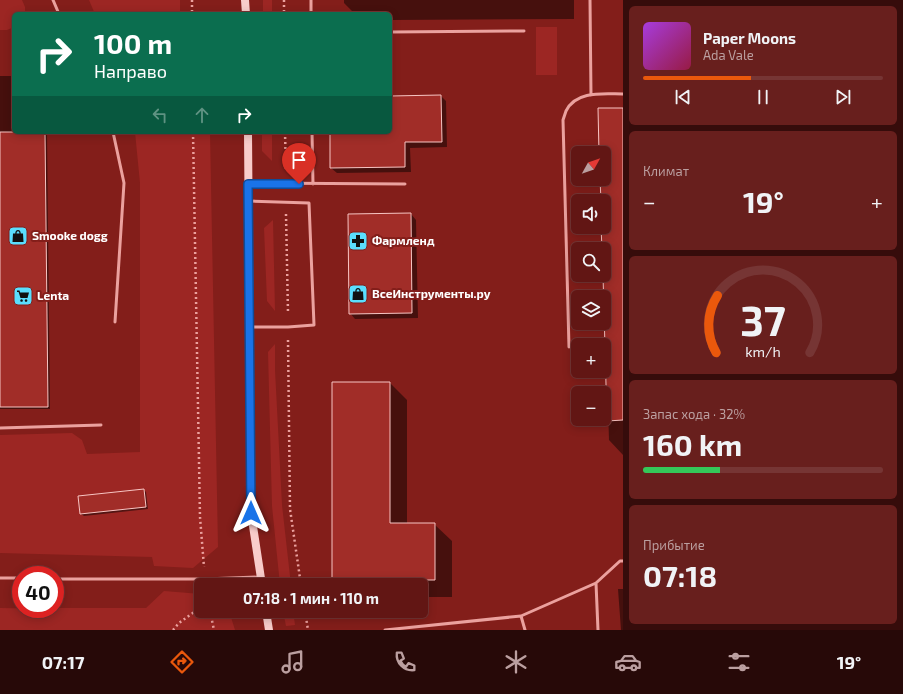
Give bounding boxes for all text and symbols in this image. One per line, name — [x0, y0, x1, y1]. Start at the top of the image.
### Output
text: 100 m — [94, 26, 172, 60]
icon: right — [28, 28, 80, 80]
text: Paper Moons — [703, 29, 796, 47]
text: Ada Vale — [703, 47, 754, 63]
text: Направо — [94, 60, 167, 82]
icon: previous — [672, 86, 694, 108]
icon: pause — [752, 86, 774, 108]
icon: next — [832, 86, 854, 108]
icon: left — [149, 104, 171, 126]
icon: ahead — [191, 104, 213, 126]
icon: right — [233, 104, 255, 126]
pin — [282, 143, 316, 184]
north arrow — [571, 146, 611, 186]
map controls — [571, 146, 611, 426]
icon: arrive — [288, 149, 310, 171]
text: Климат — [643, 163, 689, 179]
text: 19° — [743, 183, 784, 219]
text: − — [643, 188, 656, 214]
text: + — [871, 188, 883, 214]
button: sound — [571, 194, 611, 234]
shop icon: Smooke dogg — [7, 225, 29, 247]
place label: Smooke dogg — [32, 228, 108, 242]
pharmacy icon: Фармленд — [347, 230, 369, 252]
place label: Фармленд — [372, 233, 435, 247]
button: search — [571, 242, 611, 282]
shop icon: ВсеИнструменты.ру — [347, 283, 369, 305]
supermarket icon: Lenta — [12, 285, 34, 307]
place label: ВсеИнструменты.ру — [372, 286, 491, 300]
place label: Lenta — [37, 288, 69, 302]
button: layers — [571, 290, 611, 330]
text: 37 — [740, 294, 786, 344]
button: + — [571, 338, 611, 378]
text: km/h — [745, 343, 781, 360]
button: − — [571, 386, 611, 426]
text: Запас хода · 32% — [643, 406, 745, 422]
text: 160 km — [643, 426, 742, 462]
position arrow — [230, 492, 272, 534]
text: Прибытие — [643, 537, 705, 553]
text: 07:18 — [643, 557, 717, 593]
speed limit sign: 40 — [12, 566, 64, 618]
text: 07:18 · 1 мин · 110 m — [243, 589, 379, 607]
icon: directions — [168, 648, 196, 676]
icon: music — [279, 648, 307, 676]
icon: phone — [391, 648, 419, 676]
icon: climate — [502, 648, 530, 676]
icon: car — [614, 648, 642, 676]
icon: filters — [725, 648, 753, 676]
text: 07:17 — [42, 651, 85, 673]
text: 19° — [837, 651, 861, 673]

